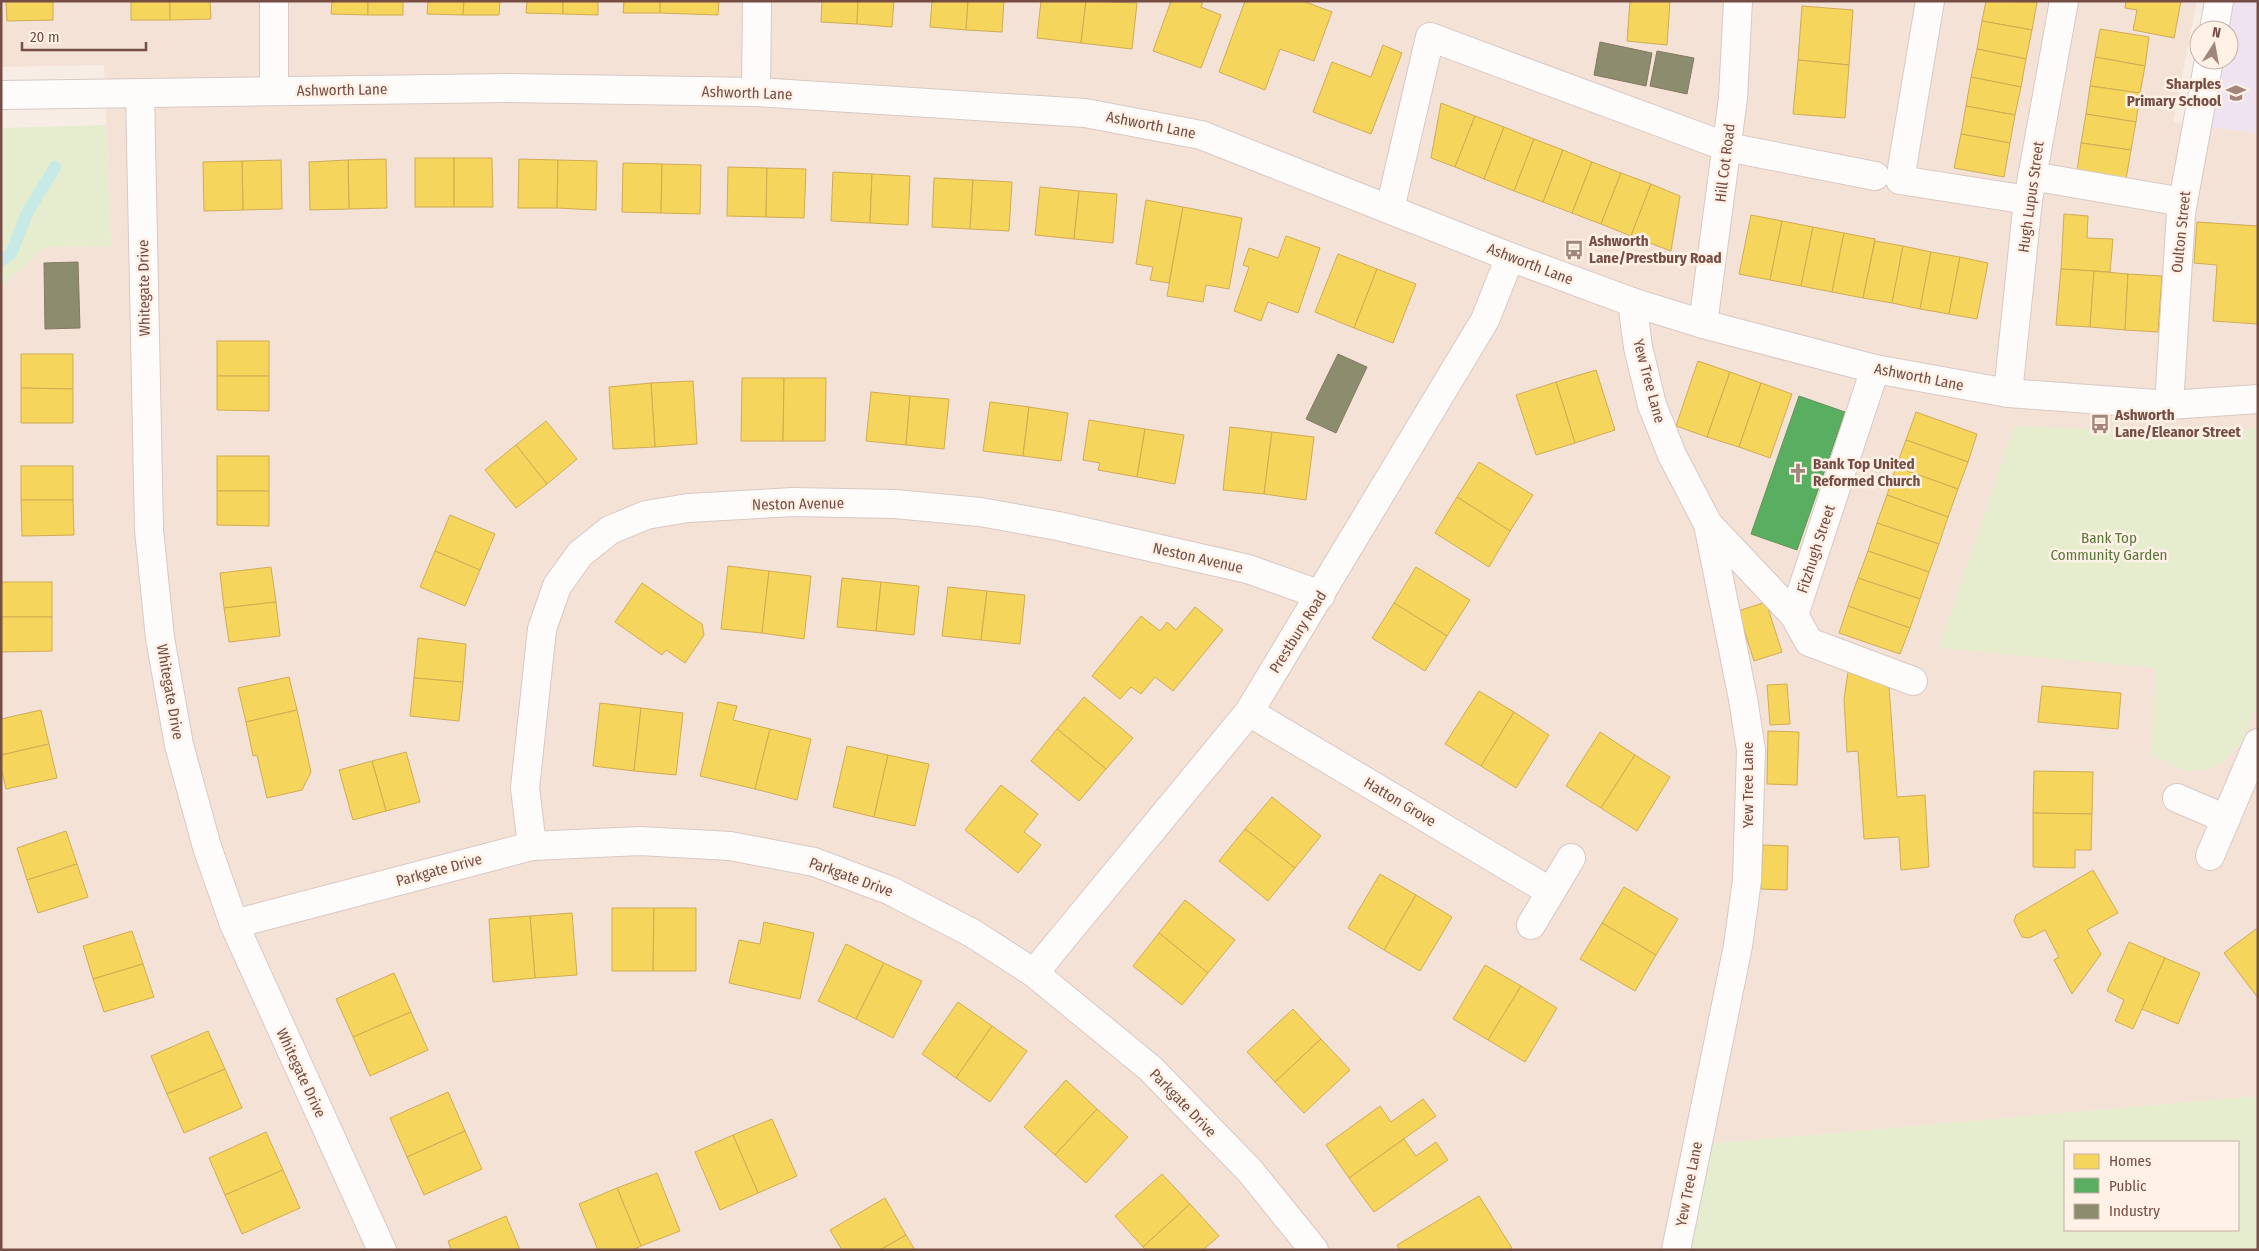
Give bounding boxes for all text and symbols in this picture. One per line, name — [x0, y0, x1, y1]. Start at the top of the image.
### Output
scale bar — [22, 20, 146, 52]
north arrow — [2189, 20, 2239, 70]
text: N — [2211, 24, 2222, 42]
text: 20 m — [30, 28, 60, 46]
place label: Sharples Primary School — [2127, 75, 2222, 110]
street label: Ashworth Lane — [296, 80, 388, 100]
street label: Ashworth Lane — [701, 82, 793, 104]
school or university icon: Sharples Primary School — [2225, 82, 2247, 104]
street label: Ashworth Lane — [1105, 108, 1197, 142]
street label: Hill Cot Road — [1711, 123, 1739, 203]
street label: Hugh Lupus Street — [2014, 140, 2048, 254]
street label: Oulton Street — [2168, 190, 2194, 274]
place label: Ashworth Lane/Prestbury Road — [1588, 232, 1722, 267]
street label: Ashworth Lane — [1484, 239, 1576, 289]
bus stop icon: Ashworth Lane/Prestbury Road — [1563, 239, 1585, 261]
street label: Whitegate Drive — [134, 240, 154, 336]
street label: Yew Tree Lane — [1629, 337, 1669, 425]
street label: Ashworth Lane — [1873, 360, 1965, 394]
place label: Ashworth Lane/Eleanor Street — [2114, 406, 2242, 441]
bus stop icon: Ashworth Lane/Eleanor Street — [2089, 413, 2111, 435]
place label: Bank Top United Reformed Church — [1813, 455, 1920, 490]
church icon: Bank Top United Reformed Church — [1787, 462, 1809, 484]
street label: Neston Avenue — [752, 494, 844, 514]
street label: Fitzhugh Street — [1793, 502, 1839, 595]
park label: Bank Top Community Garden — [2050, 529, 2168, 564]
street label: Neston Avenue — [1151, 539, 1245, 577]
street label: Prestbury Road — [1266, 588, 1330, 676]
street label: Whitegate Drive — [153, 643, 187, 741]
street label: Yew Tree Lane — [1739, 742, 1757, 828]
street label: Hatton Grove — [1361, 774, 1439, 830]
street label: Parkgate Drive — [394, 850, 484, 890]
street label: Parkgate Drive — [807, 853, 895, 901]
street label: Whitegate Drive — [272, 1025, 330, 1121]
street label: Parkgate Drive — [1146, 1065, 1220, 1141]
street label: Yew Tree Lane — [1672, 1140, 1706, 1228]
legend — [2064, 1141, 2239, 1231]
text: Homes — [2109, 1152, 2151, 1170]
text: Public — [2109, 1177, 2147, 1195]
text: Industry — [2109, 1202, 2160, 1220]

